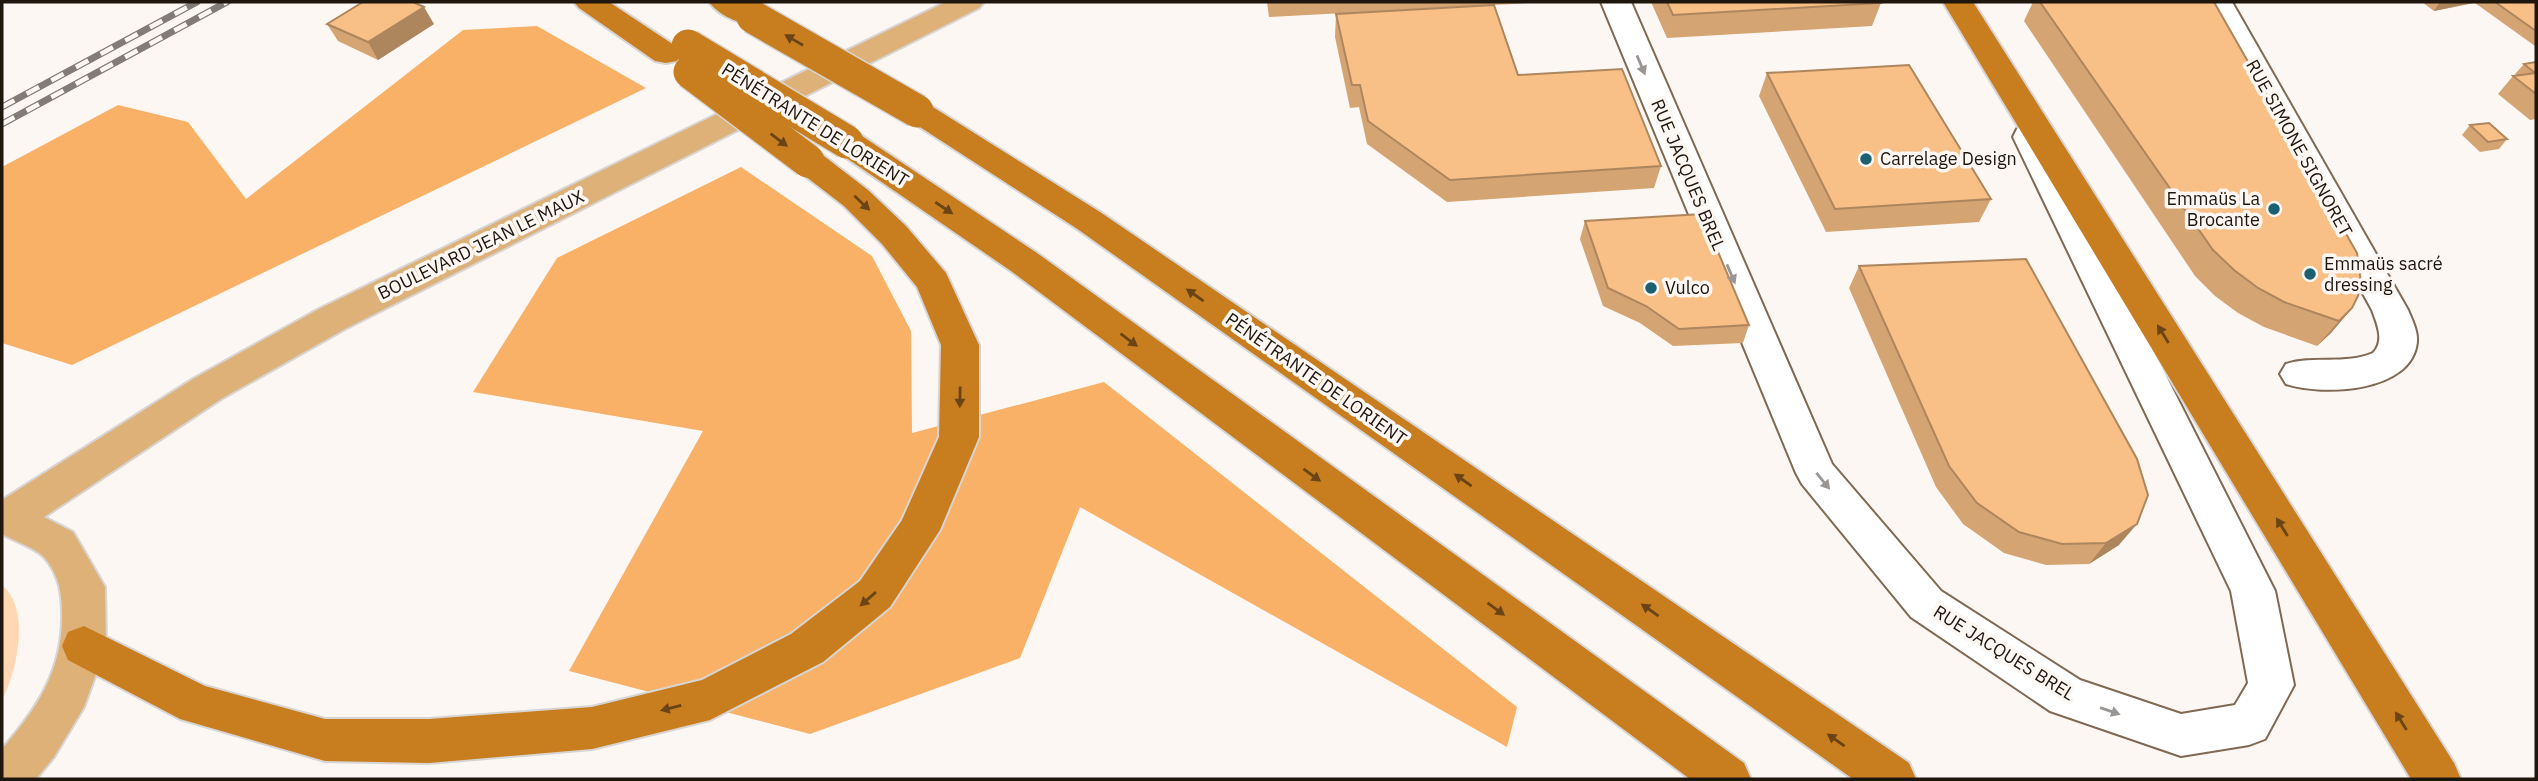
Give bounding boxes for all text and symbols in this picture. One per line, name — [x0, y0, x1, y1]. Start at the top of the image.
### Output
one-way arrow — [785, 34, 804, 46]
one-way arrow — [1635, 55, 1647, 75]
street label: RUE SIMONE SIGNORET — [2241, 55, 2358, 240]
street label: PÉNÉTRANTE DE LORIENT — [718, 58, 913, 192]
street label: RUE JACQUES BREL — [1646, 96, 1731, 254]
one-way arrow — [770, 132, 788, 147]
place label: Carrelage Design — [1880, 147, 2017, 170]
marker: Carrelage Design — [1858, 151, 1874, 167]
street label: BOULEVARD JEAN LE MAUX — [374, 185, 588, 305]
place label: Emmaüs La Brocante — [2167, 187, 2260, 231]
one-way arrow — [853, 195, 870, 211]
one-way arrow — [934, 201, 954, 214]
marker: Emmaüs La Brocante — [2266, 201, 2282, 217]
place label: Emmaüs sacré dressing — [2324, 252, 2443, 296]
one-way arrow — [1725, 264, 1737, 284]
marker: Emmaüs sacré dressing — [2302, 266, 2318, 282]
place label: Vulco — [1665, 276, 1710, 299]
marker: Vulco — [1643, 280, 1659, 296]
one-way arrow — [1186, 289, 1205, 302]
street label: PÉNÉTRANTE DE LORIENT — [1221, 307, 1411, 450]
one-way arrow — [2156, 324, 2169, 343]
one-way arrow — [1120, 332, 1138, 346]
one-way arrow — [954, 386, 965, 408]
one-way arrow — [1303, 468, 1321, 482]
one-way arrow — [1816, 472, 1831, 490]
one-way arrow — [1454, 473, 1472, 487]
one-way arrow — [2276, 518, 2288, 537]
one-way arrow — [859, 591, 877, 607]
street label: RUE JACQUES BREL — [1929, 600, 2079, 705]
one-way arrow — [1487, 602, 1505, 616]
one-way arrow — [1641, 603, 1659, 617]
one-way arrow — [660, 703, 682, 714]
one-way arrow — [2100, 706, 2121, 717]
one-way arrow — [2395, 712, 2408, 731]
one-way arrow — [1827, 733, 1845, 747]

